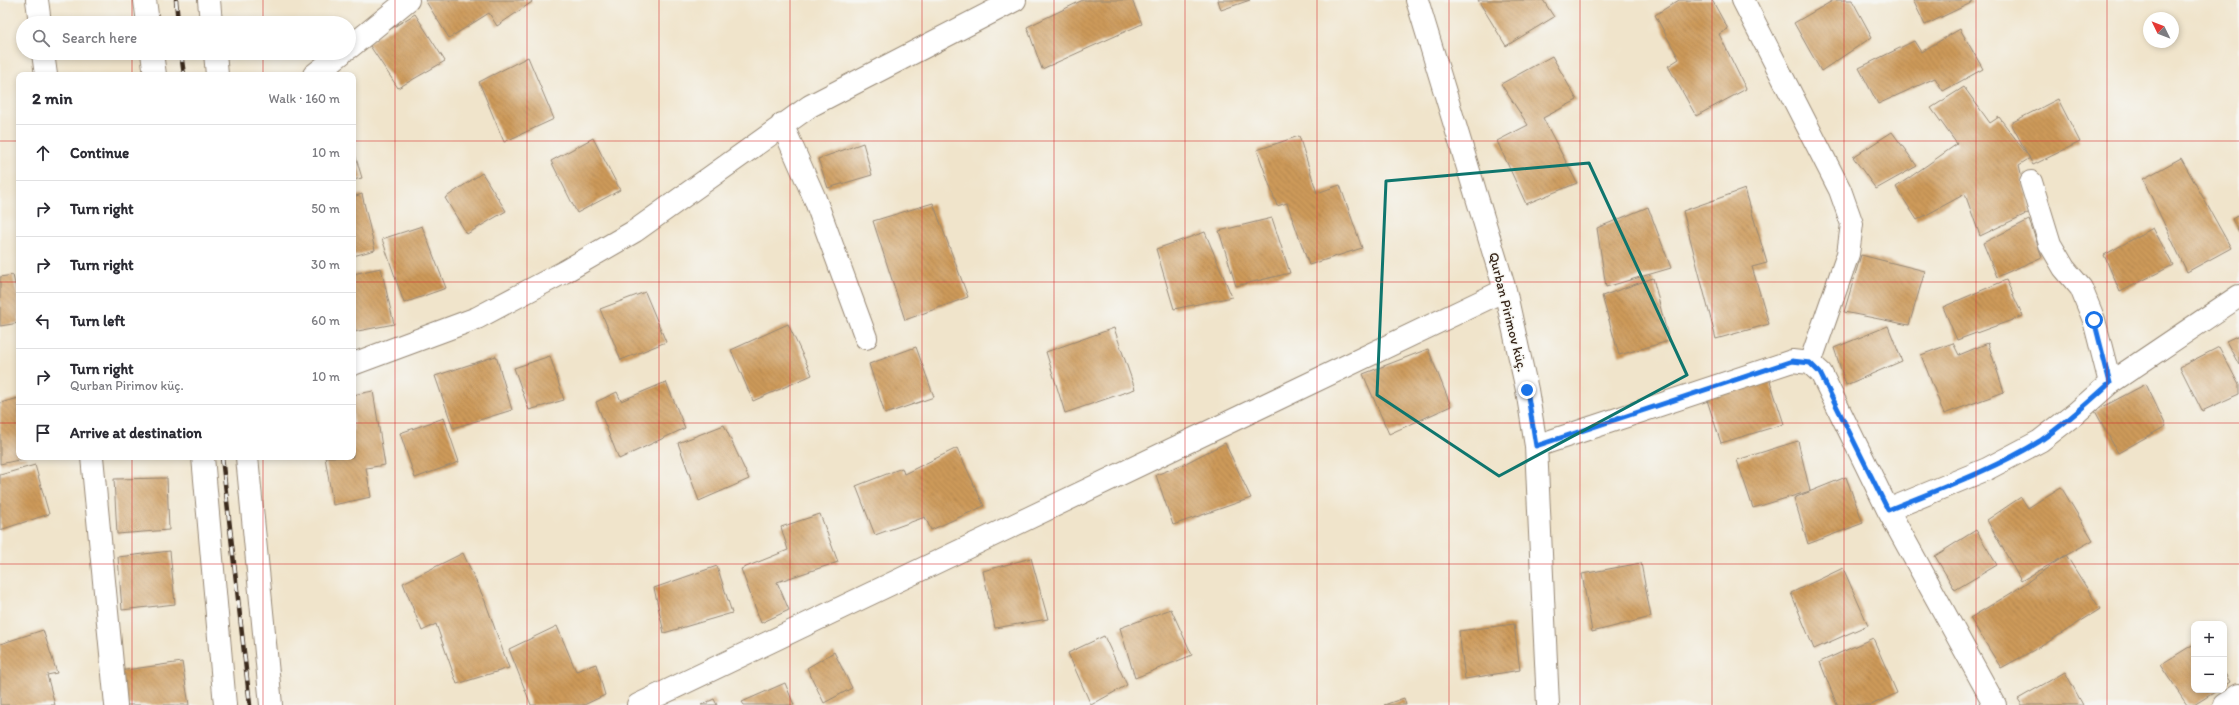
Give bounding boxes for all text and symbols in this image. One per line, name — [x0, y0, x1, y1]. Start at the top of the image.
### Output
north arrow — [2143, 12, 2179, 48]
search box — [16, 16, 356, 60]
icon: search — [30, 27, 52, 49]
text: Search here — [62, 29, 137, 47]
text: 2 min — [32, 88, 72, 108]
text: Walk · 160 m — [269, 91, 340, 106]
icon: ahead — [32, 142, 54, 164]
text: Continue — [70, 144, 129, 162]
text: 10 m — [312, 145, 340, 160]
icon: right — [32, 198, 54, 220]
text: Turn right — [70, 200, 134, 218]
text: 50 m — [311, 201, 340, 216]
street label: Qurban Pirimov küç. — [1485, 251, 1531, 373]
icon: right — [32, 254, 54, 276]
text: Turn right — [70, 256, 134, 274]
text: 30 m — [311, 257, 340, 272]
icon: left — [32, 310, 54, 332]
route start — [2085, 311, 2103, 329]
text: Turn left — [70, 312, 125, 330]
text: 60 m — [311, 313, 340, 328]
text: Turn right — [70, 360, 134, 378]
icon: right — [32, 366, 54, 388]
text: 10 m — [312, 369, 340, 384]
text: Qurban Pirimov küç. — [70, 378, 184, 393]
route end — [1518, 381, 1536, 399]
icon: arrive — [32, 422, 54, 444]
text: Arrive at destination — [70, 424, 202, 442]
map controls — [2191, 621, 2227, 693]
button: + — [2191, 621, 2227, 657]
button: − — [2191, 657, 2227, 693]

